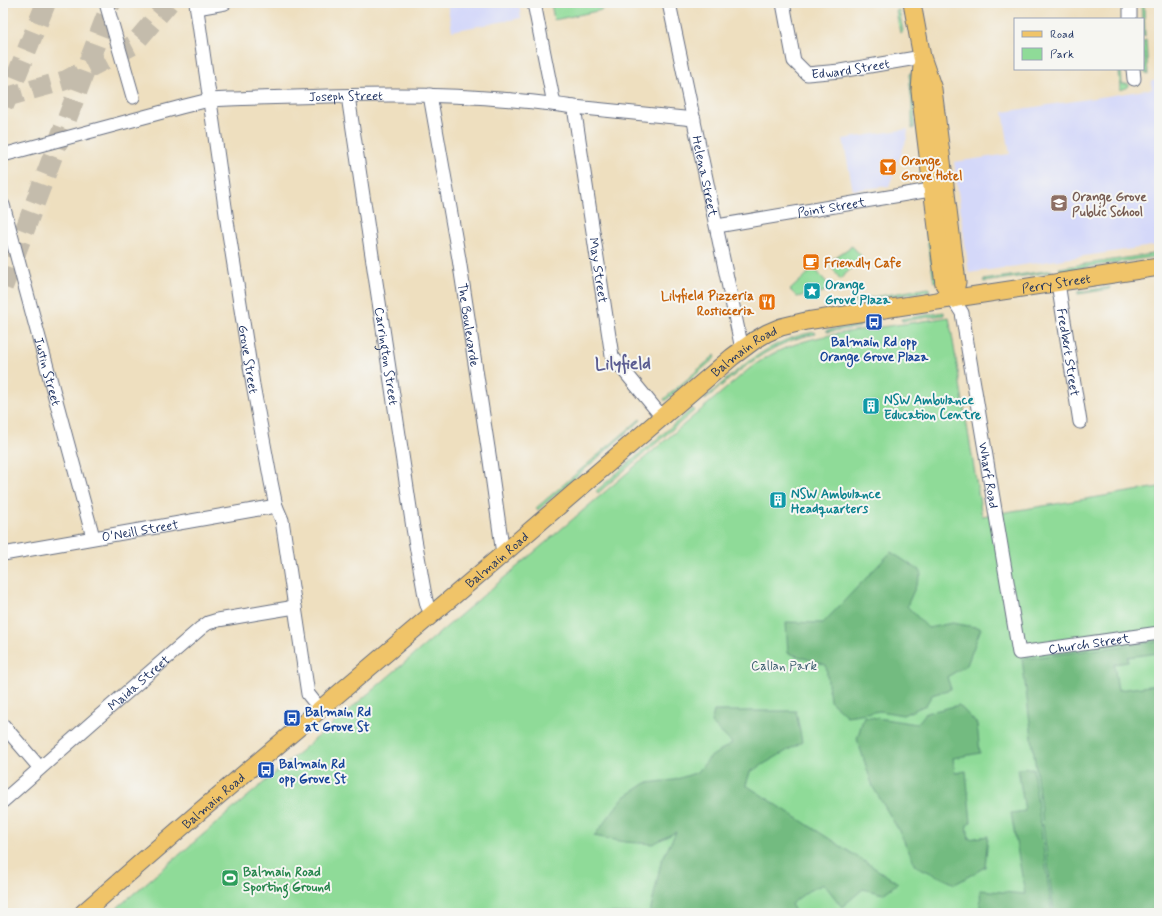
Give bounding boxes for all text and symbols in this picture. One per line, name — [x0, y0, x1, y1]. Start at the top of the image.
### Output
legend — [1014, 18, 1144, 70]
text: Road — [1050, 27, 1074, 43]
text: Park — [1050, 47, 1074, 63]
street label: Edward Street — [811, 56, 891, 84]
street label: Joseph Street — [308, 88, 383, 106]
street label: Helena Street — [687, 134, 721, 219]
place label: Orange Grove Hotel — [901, 153, 962, 185]
bar icon: Orange Grove Hotel — [878, 157, 898, 177]
place label: Orange Grove Public School — [1072, 189, 1147, 221]
school or university icon: Orange Grove Public School — [1049, 193, 1069, 213]
street label: Point Street — [796, 194, 867, 222]
street label: May Street — [584, 236, 611, 304]
cafe icon: Friendly Cafe — [801, 252, 821, 272]
place label: Friendly Cafe — [824, 255, 902, 272]
street label: Perry Street — [1021, 271, 1092, 298]
place label: Orange Grove Plaza — [825, 277, 891, 309]
place icon: Orange Grove Plaza — [802, 281, 822, 301]
street label: The Boulevarde — [453, 282, 482, 368]
place label: Lilyfield Pizzeria Rosticceria — [661, 288, 755, 320]
restaurant icon: Lilyfield Pizzeria Rosticceria — [757, 292, 777, 312]
street label: Carrington Street — [370, 306, 401, 407]
street label: Fredbert Street — [1052, 307, 1083, 398]
bus stop icon: Balmain Rd opp Orange Grove Plaza — [864, 312, 884, 332]
street label: Balmain Road — [708, 323, 780, 381]
street label: Grove Street — [234, 324, 261, 395]
place label: Balmain Rd opp Orange Grove Plaza — [820, 334, 930, 368]
street label: Justin Street — [29, 335, 64, 408]
district label: Lilyfield — [595, 353, 651, 375]
place label: NSW Ambulance Education Centre — [884, 392, 981, 424]
building icon: NSW Ambulance Education Centre — [861, 396, 881, 416]
street label: Wharf Road — [974, 441, 1002, 510]
place label: NSW Ambulance Headquarters — [791, 486, 882, 518]
building icon: NSW Ambulance Headquarters — [768, 490, 788, 510]
street label: O'Neill Street — [101, 516, 180, 546]
street label: Balmain Road — [462, 529, 533, 592]
street label: Church Street — [1047, 630, 1131, 659]
street label: Maida Street — [105, 652, 174, 715]
park label: Callan Park — [751, 658, 818, 675]
place label: Balmain Rd at Grove St — [305, 704, 371, 736]
bus stop icon: Balmain Rd at Grove St — [282, 708, 302, 728]
place label: Balmain Rd opp Grove St — [279, 756, 348, 788]
bus stop icon: Balmain Rd opp Grove St — [256, 760, 276, 780]
street label: Balmain Road — [179, 770, 249, 833]
place label: Balmain Road Sporting Ground — [243, 864, 331, 899]
sports icon: Balmain Road Sporting Ground — [220, 868, 240, 888]

